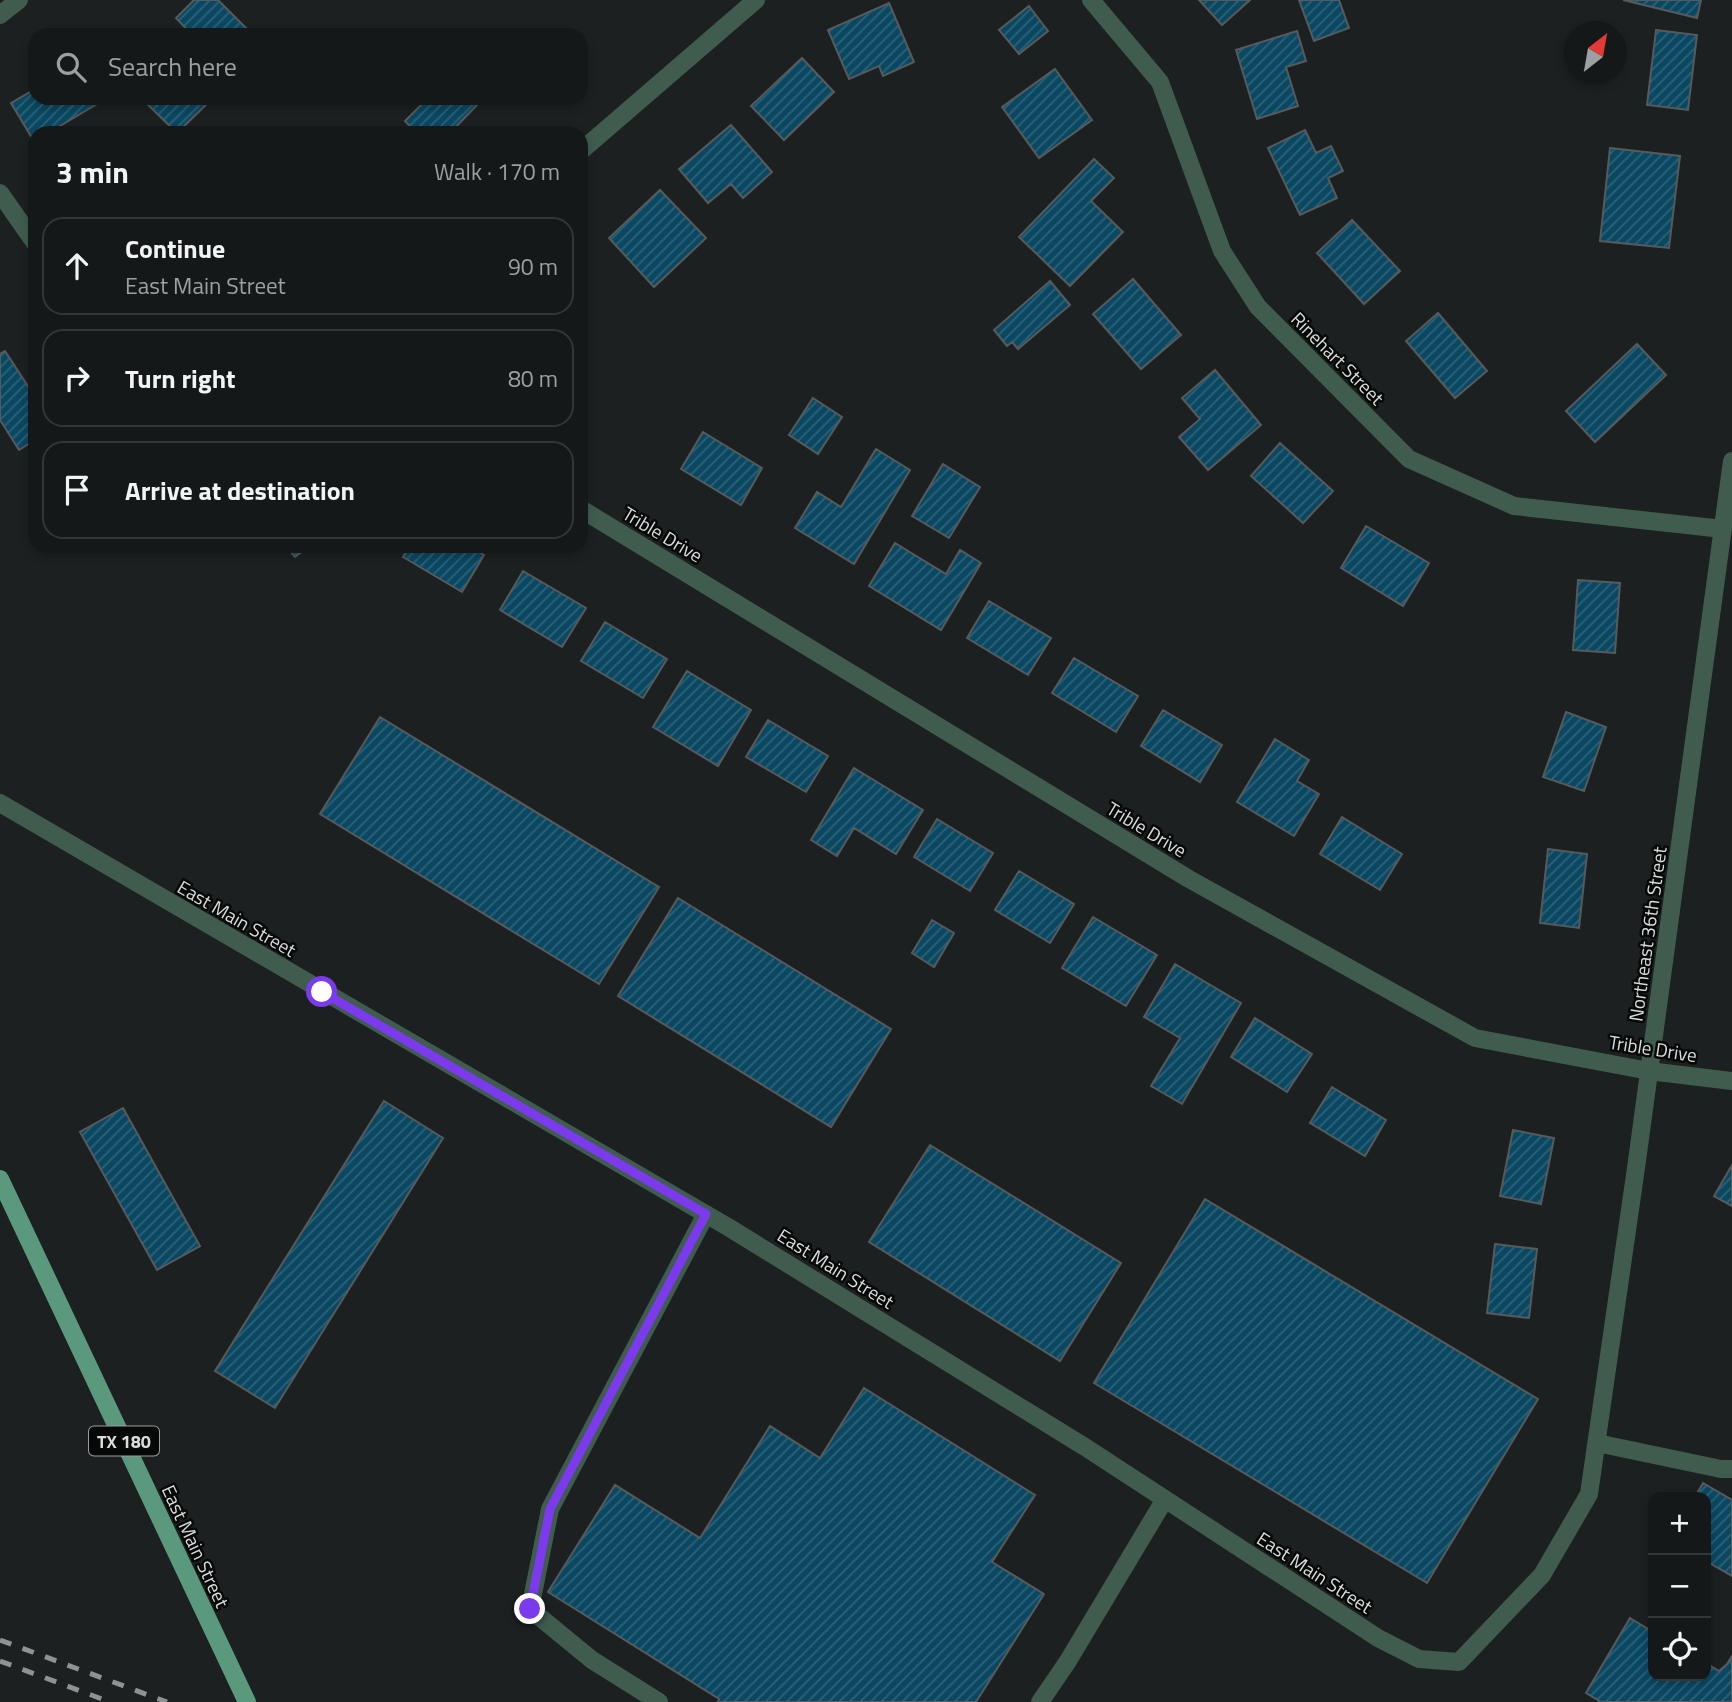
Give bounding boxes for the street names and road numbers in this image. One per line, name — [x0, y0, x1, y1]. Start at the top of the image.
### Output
street label: Rinehart Street — [1285, 305, 1392, 412]
street label: Trible Drive — [617, 499, 709, 569]
street label: Trible Drive — [1101, 794, 1193, 864]
street label: Northeast 36th Street — [1620, 844, 1674, 1023]
street label: East Main Street — [172, 872, 302, 964]
street label: Trible Drive — [1607, 1027, 1699, 1069]
street label: East Main Street — [772, 1221, 900, 1316]
road number: TX 180 — [89, 1426, 159, 1456]
street label: East Main Street — [155, 1480, 237, 1613]
street label: East Main Street — [1251, 1524, 1379, 1620]

